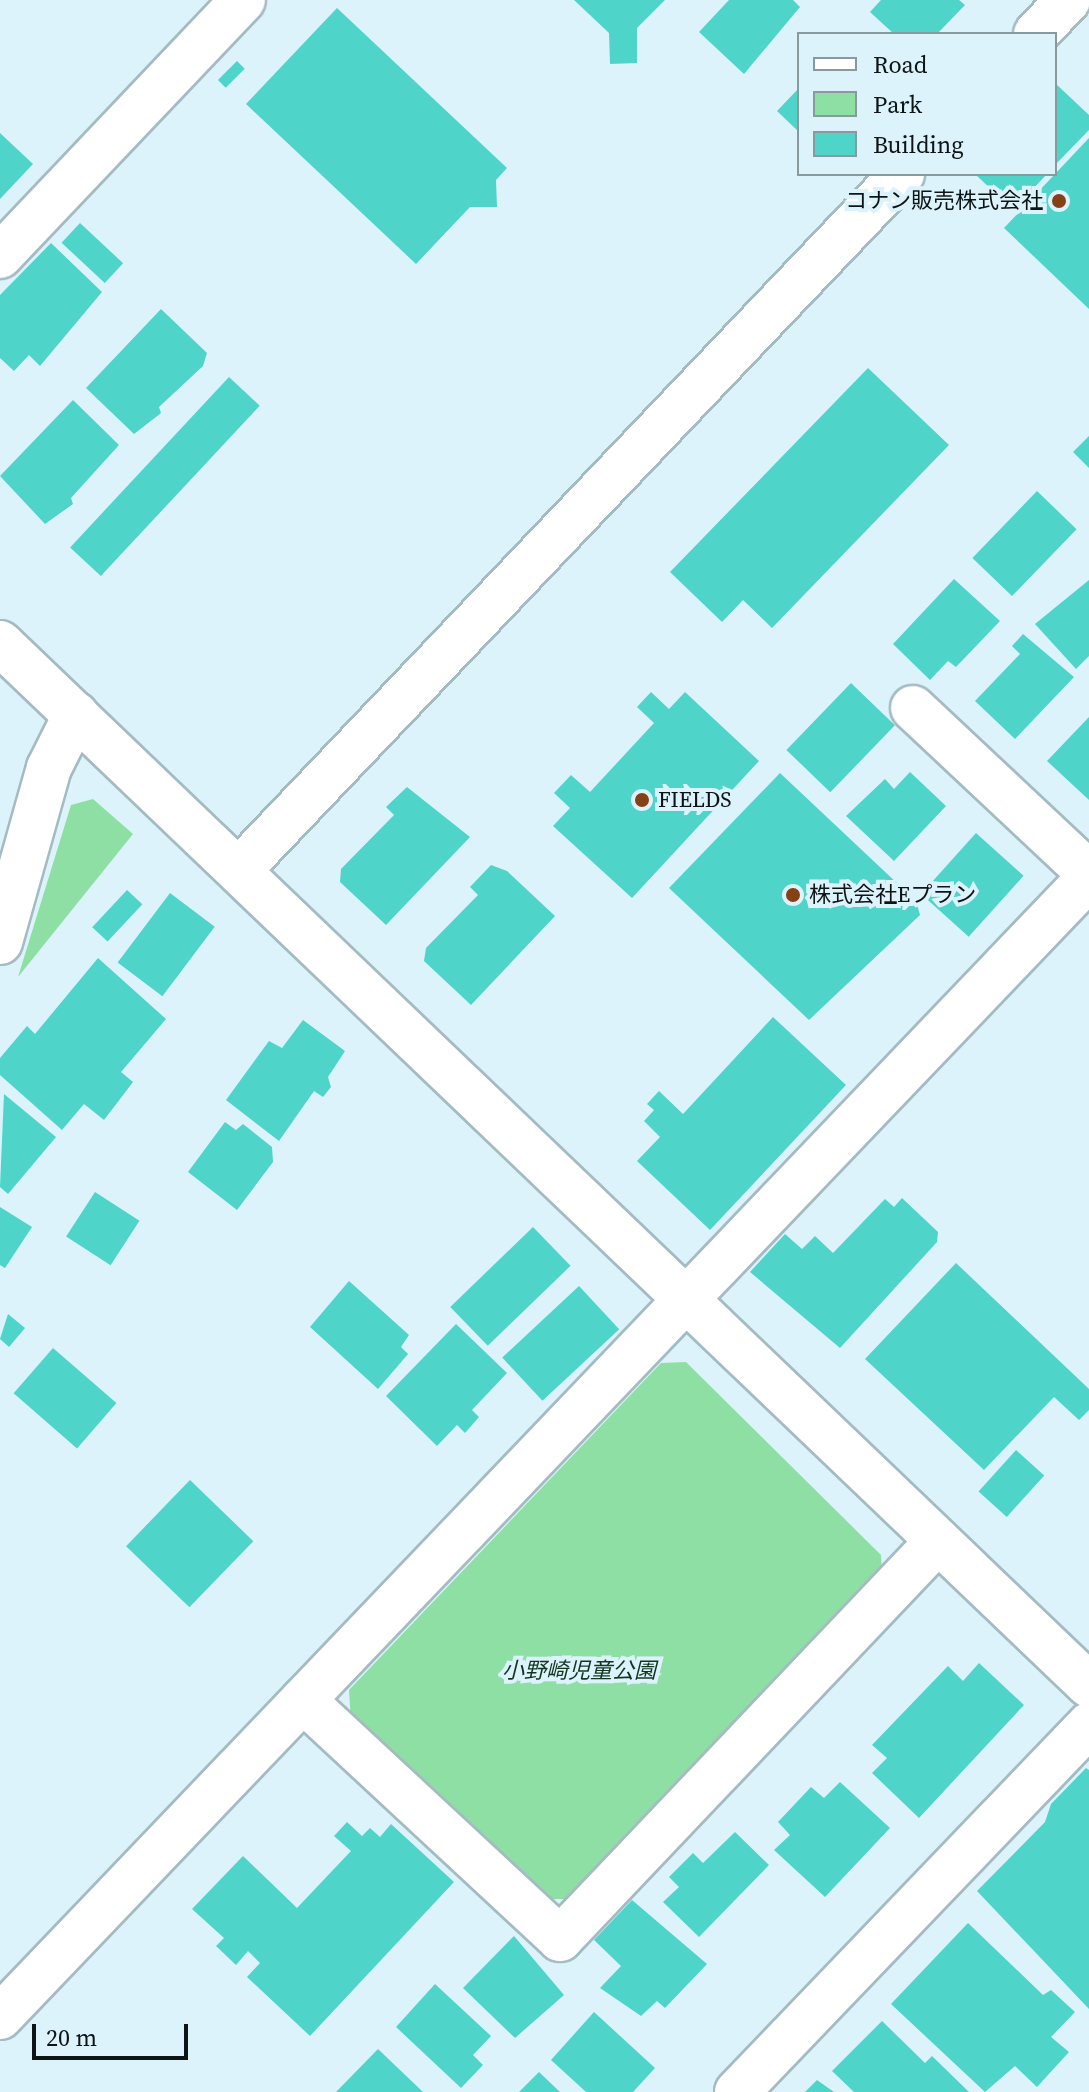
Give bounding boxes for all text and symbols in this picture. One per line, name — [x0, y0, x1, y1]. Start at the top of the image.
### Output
legend — [797, 32, 1057, 176]
text: Road — [873, 48, 927, 81]
text: Park — [873, 88, 922, 121]
text: Building — [873, 128, 964, 161]
place label: コナン販売株式会社 — [845, 188, 1043, 214]
marker: コナン販売株式会社 — [1050, 192, 1068, 210]
place label: FIELDS — [658, 787, 732, 813]
marker: FIELDS — [633, 791, 651, 809]
place label: 株式会社Eプラン — [809, 882, 976, 908]
marker: 株式会社Eプラン — [784, 886, 802, 904]
park label: 小野崎児童公園 — [502, 1658, 656, 1684]
scale bar — [36, 2008, 192, 2058]
text: 20 m — [46, 2021, 97, 2054]

